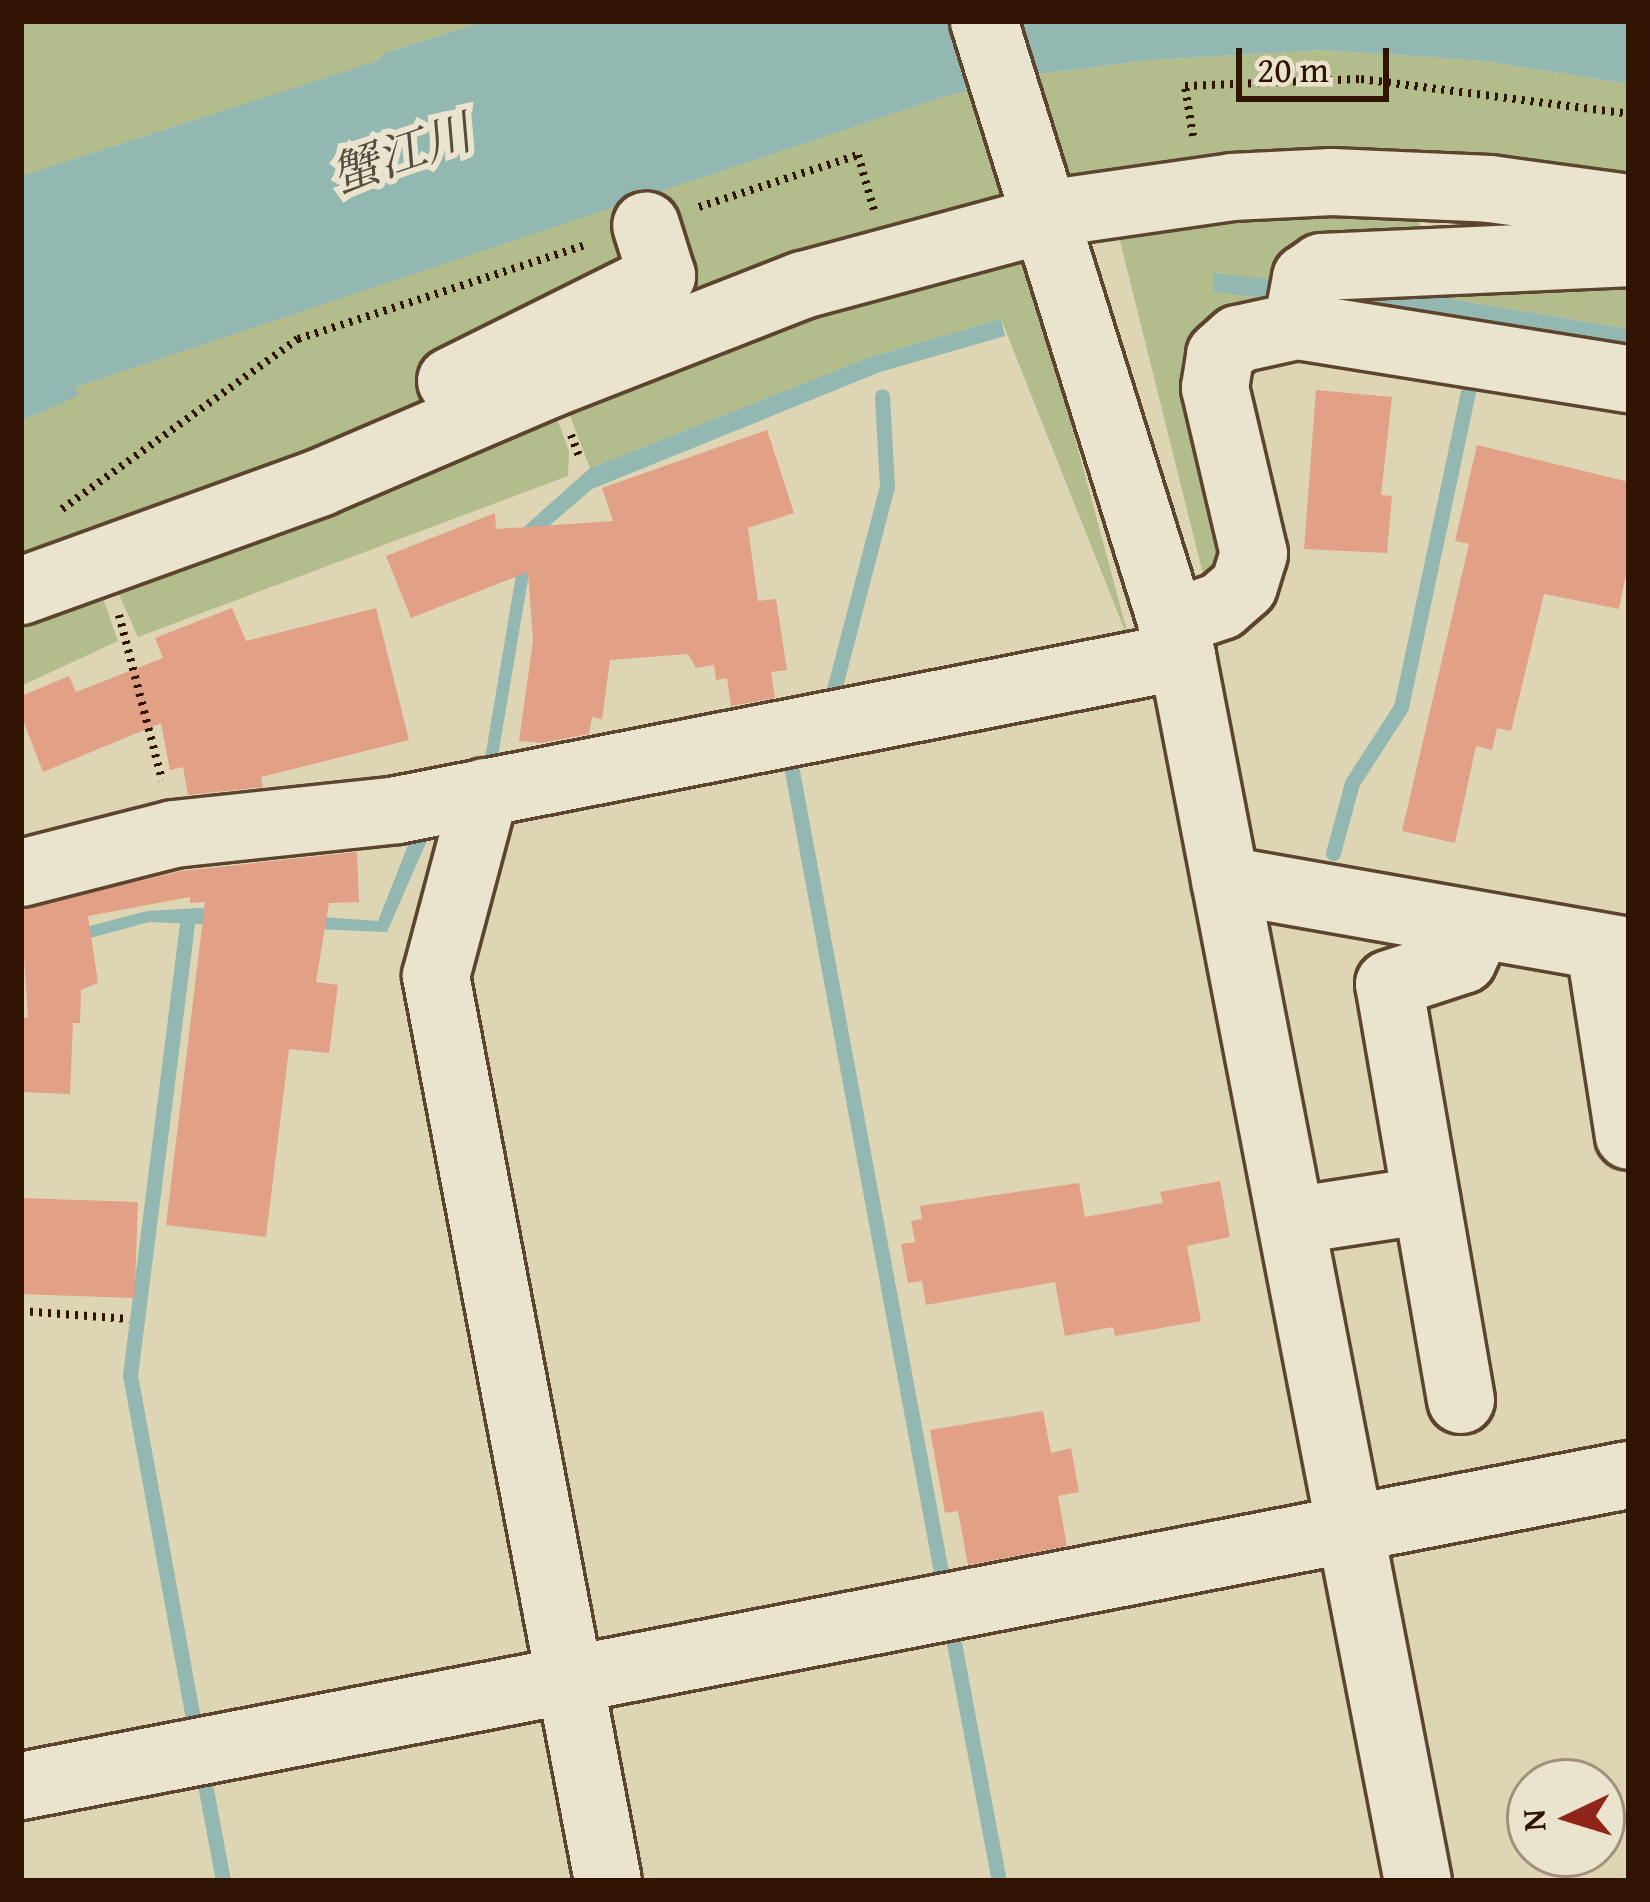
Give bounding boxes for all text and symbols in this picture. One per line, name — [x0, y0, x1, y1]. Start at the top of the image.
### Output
scale bar — [1242, 24, 1395, 98]
text: 20 m — [1257, 42, 1329, 95]
water label: 蟹江川 — [324, 102, 478, 204]
north arrow — [1506, 1758, 1626, 1878]
text: N — [1508, 1808, 1558, 1833]

